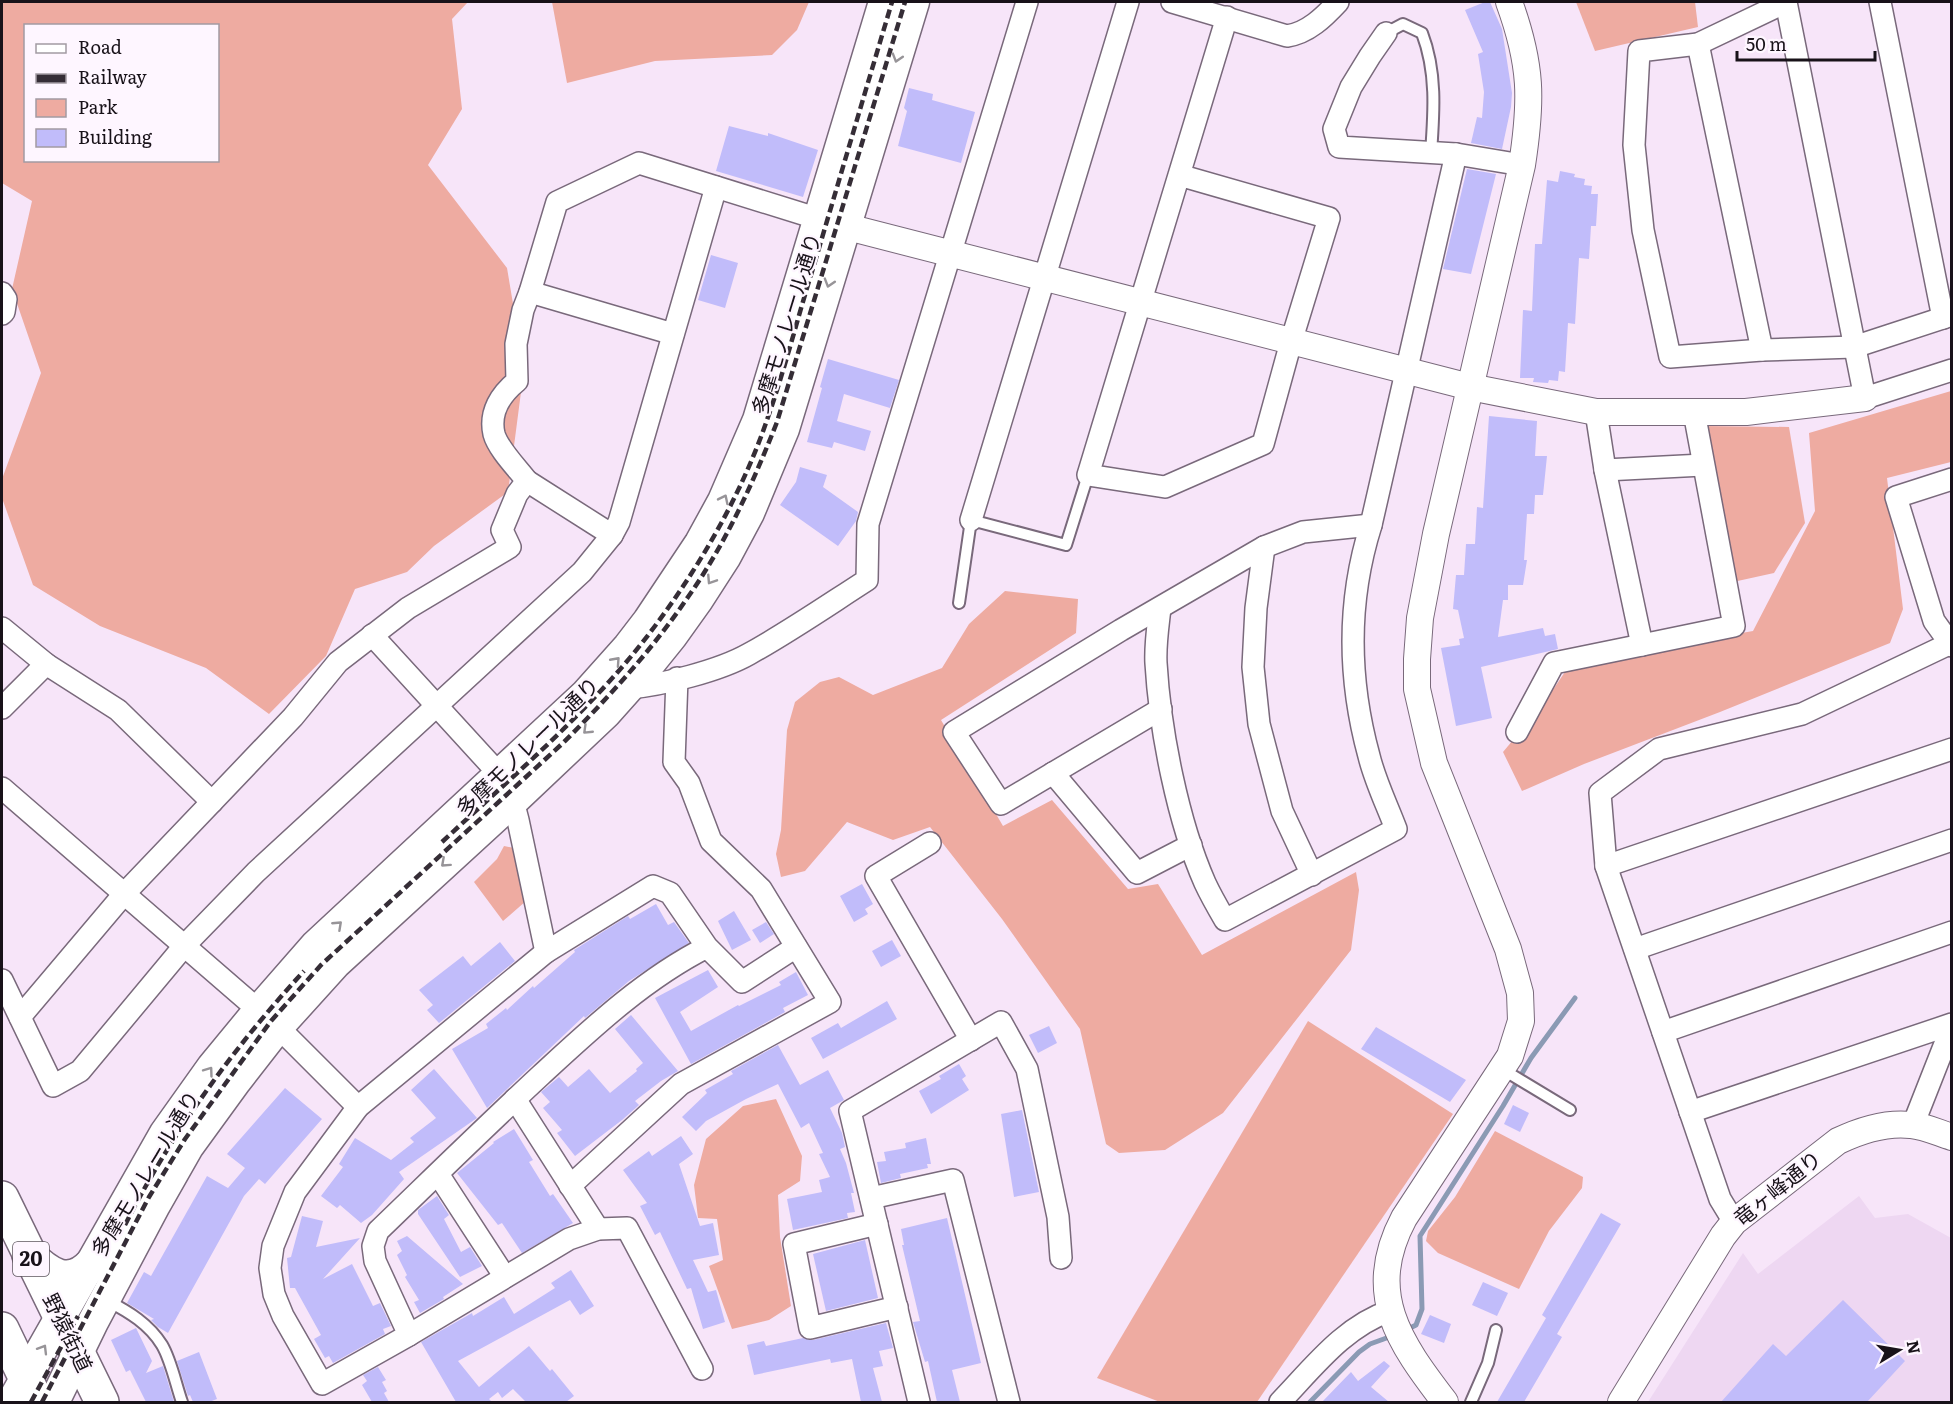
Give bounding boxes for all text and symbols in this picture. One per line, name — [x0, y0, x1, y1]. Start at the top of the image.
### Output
legend — [24, 24, 219, 162]
scale bar — [1737, 24, 1875, 62]
text: 50 m — [1746, 30, 1787, 57]
text: Road — [78, 33, 122, 60]
one-way arrow — [892, 52, 904, 62]
text: Railway — [78, 63, 147, 90]
text: Park — [78, 93, 119, 120]
text: Building — [78, 123, 153, 150]
street label: 多摩モノレール通り — [742, 228, 827, 418]
one-way arrow — [824, 277, 836, 288]
one-way arrow — [717, 494, 728, 505]
one-way arrow — [706, 574, 718, 584]
one-way arrow — [609, 657, 620, 667]
street label: 多摩モノレール通り — [448, 668, 605, 822]
one-way arrow — [584, 723, 594, 734]
one-way arrow — [441, 856, 451, 867]
one-way arrow — [331, 921, 341, 932]
one-way arrow — [202, 1067, 213, 1078]
street label: 多摩モノレール通り — [82, 1084, 206, 1262]
street label: 竜ヶ峰通り — [1726, 1142, 1827, 1232]
road number: 20 — [13, 1242, 49, 1276]
street label: 野猿街道 — [37, 1287, 102, 1376]
north arrow — [1869, 1320, 1929, 1380]
text: N — [1902, 1338, 1928, 1356]
one-way arrow — [36, 1345, 47, 1355]

